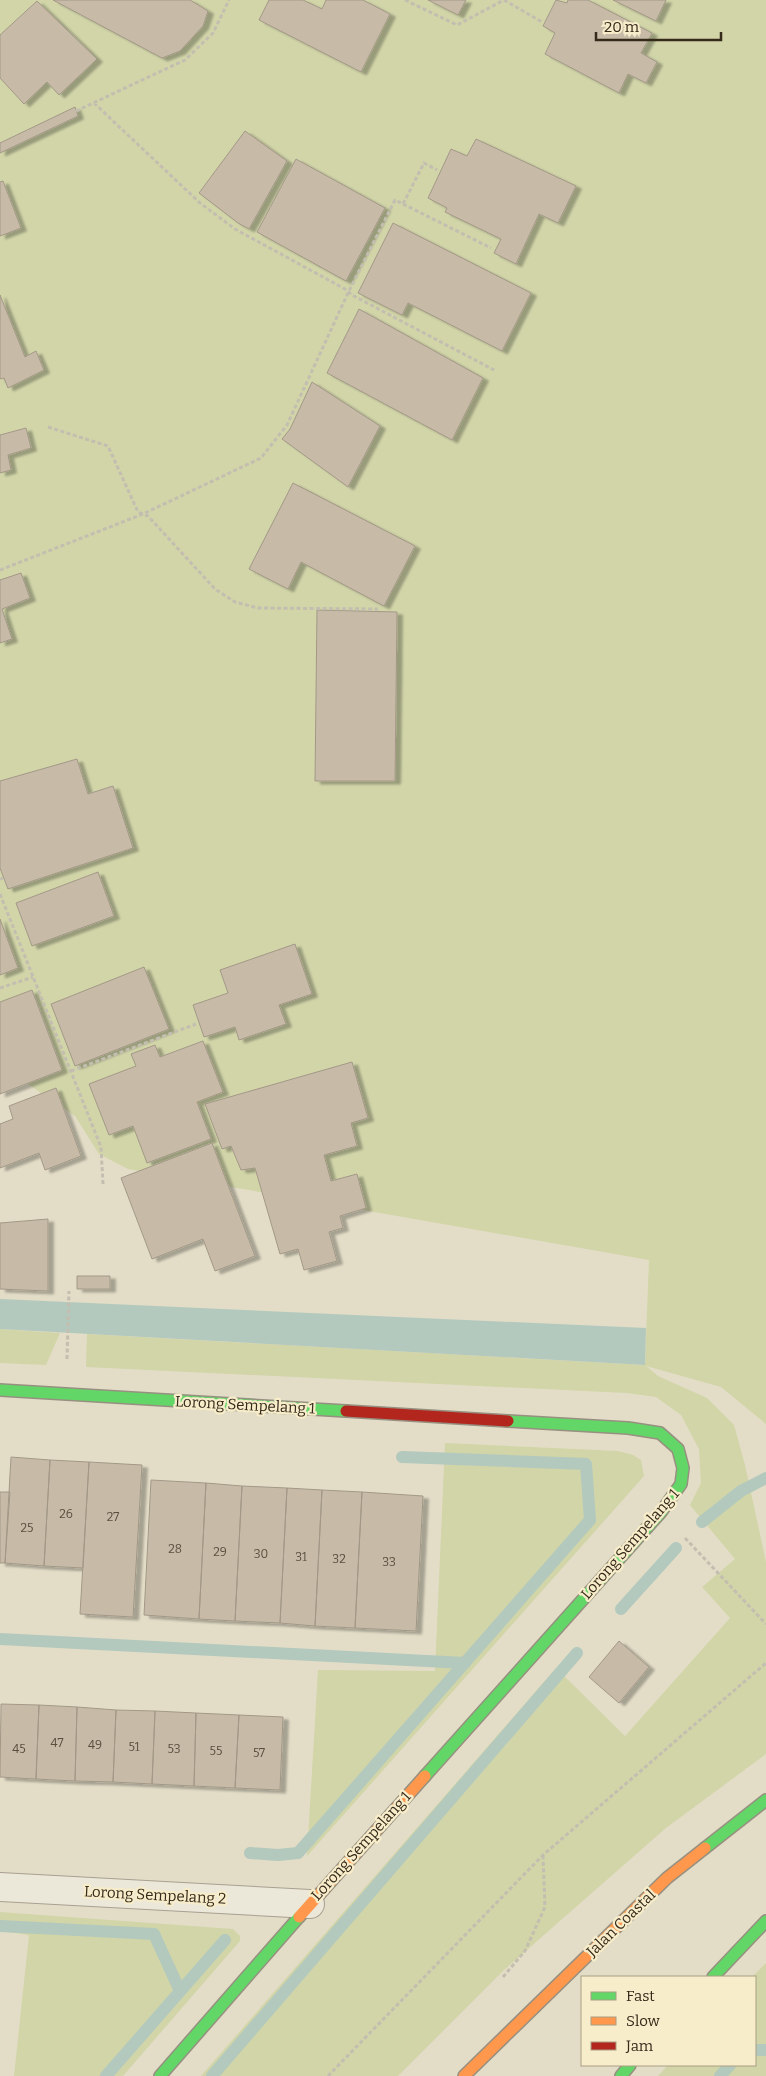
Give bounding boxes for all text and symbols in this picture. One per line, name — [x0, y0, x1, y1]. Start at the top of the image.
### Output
scale bar — [596, 10, 721, 42]
text: 20 m — [604, 18, 640, 36]
street label: Lorong Sempelang 1 — [174, 1392, 316, 1418]
street label: Lorong Sempelang 1 — [577, 1485, 683, 1603]
house number: 26 — [59, 1507, 73, 1521]
house number: 27 — [107, 1510, 119, 1524]
house number: 25 — [21, 1521, 33, 1535]
house number: 28 — [168, 1542, 182, 1556]
house number: 29 — [213, 1545, 227, 1559]
house number: 30 — [254, 1547, 268, 1561]
house number: 31 — [295, 1550, 307, 1564]
house number: 32 — [332, 1552, 346, 1566]
house number: 33 — [382, 1555, 396, 1569]
house number: 47 — [51, 1736, 63, 1750]
house number: 49 — [88, 1738, 102, 1752]
house number: 51 — [128, 1740, 140, 1754]
house number: 45 — [12, 1742, 26, 1756]
house number: 53 — [168, 1742, 181, 1756]
house number: 55 — [210, 1744, 222, 1758]
house number: 57 — [253, 1746, 265, 1760]
street label: Lorong Sempelang 1 — [307, 1788, 415, 1904]
street label: Lorong Sempelang 2 — [83, 1882, 227, 1908]
street label: Jalan Coastal — [582, 1886, 659, 1961]
legend — [581, 1976, 756, 2066]
text: Fast — [626, 1987, 655, 2005]
text: Slow — [626, 2012, 661, 2030]
text: Jam — [625, 2037, 654, 2055]

